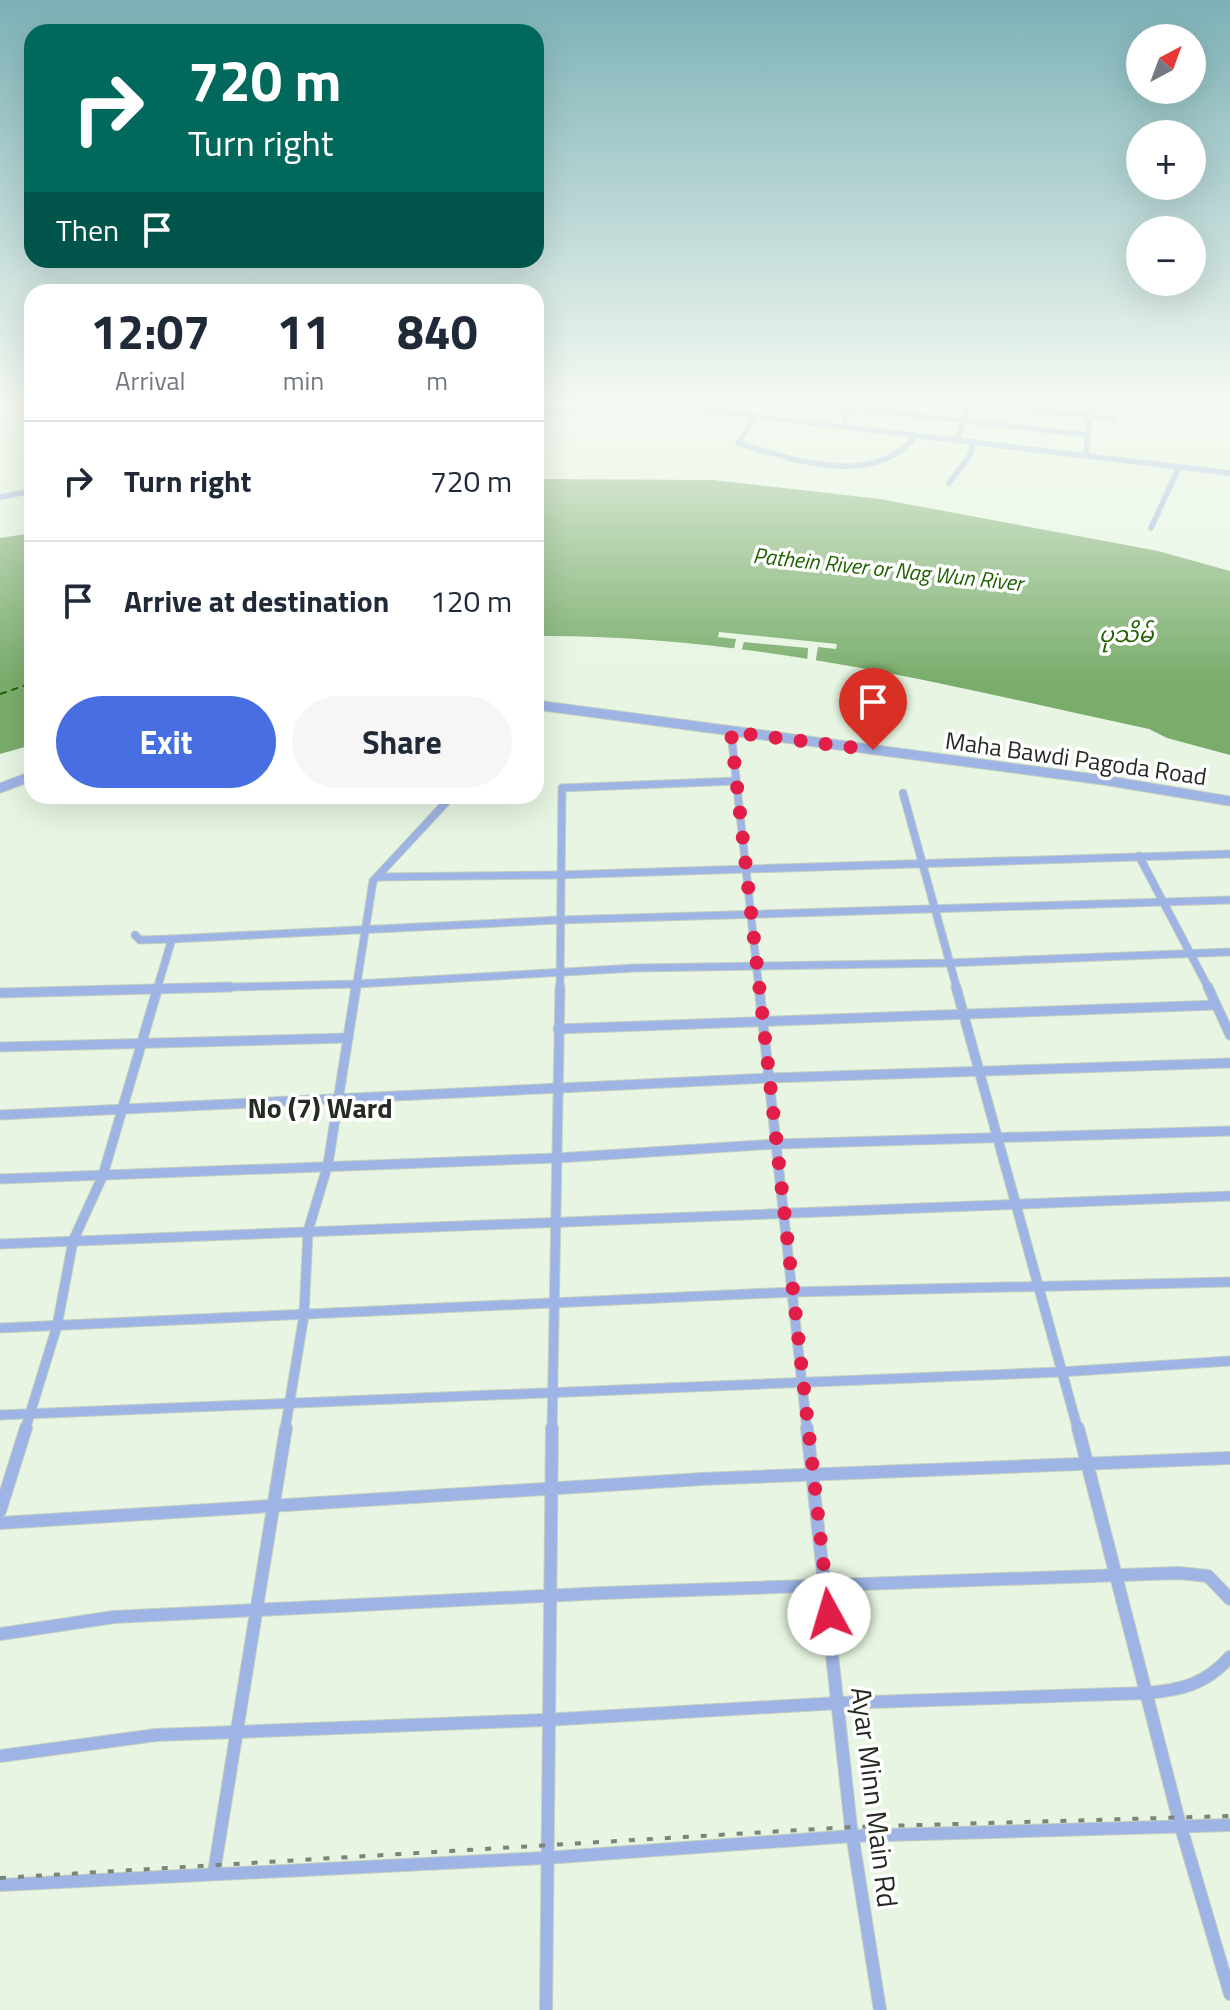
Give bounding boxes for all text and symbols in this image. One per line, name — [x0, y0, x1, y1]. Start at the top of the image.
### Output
north arrow — [1126, 24, 1206, 104]
map controls — [1126, 24, 1206, 296]
text: 720 m — [188, 38, 341, 123]
icon: right — [56, 56, 160, 160]
text: Turn right — [188, 115, 333, 170]
button: + — [1126, 120, 1206, 200]
text: Then — [56, 207, 119, 253]
icon: arrive — [135, 208, 179, 252]
button: − — [1126, 216, 1206, 296]
text: 12:07 — [90, 295, 210, 368]
text: 11 — [277, 295, 330, 368]
text: 840 — [397, 295, 478, 368]
text: Arrival — [115, 361, 186, 400]
text: min — [283, 361, 324, 400]
text: m — [426, 361, 448, 400]
text: Turn right — [124, 458, 252, 504]
text: 720 m — [430, 458, 512, 504]
icon: right — [56, 459, 100, 503]
water label: Pathein River or Nag Wun River — [751, 538, 1028, 600]
text: Arrive at destination — [124, 578, 389, 624]
text: 120 m — [430, 578, 512, 624]
icon: arrive — [56, 579, 100, 623]
water label: ပုသိမ် — [1099, 617, 1154, 653]
pin — [839, 668, 907, 750]
icon: arrive — [851, 680, 895, 724]
button: Exit — [56, 696, 276, 788]
button: Share — [292, 696, 512, 788]
street label: Maha Bawdi Pagoda Road — [943, 722, 1209, 794]
district label: No (7) Ward — [247, 1086, 393, 1129]
position arrow — [787, 1572, 871, 1656]
street label: Ayar Minn Main Rd — [840, 1684, 910, 1910]

